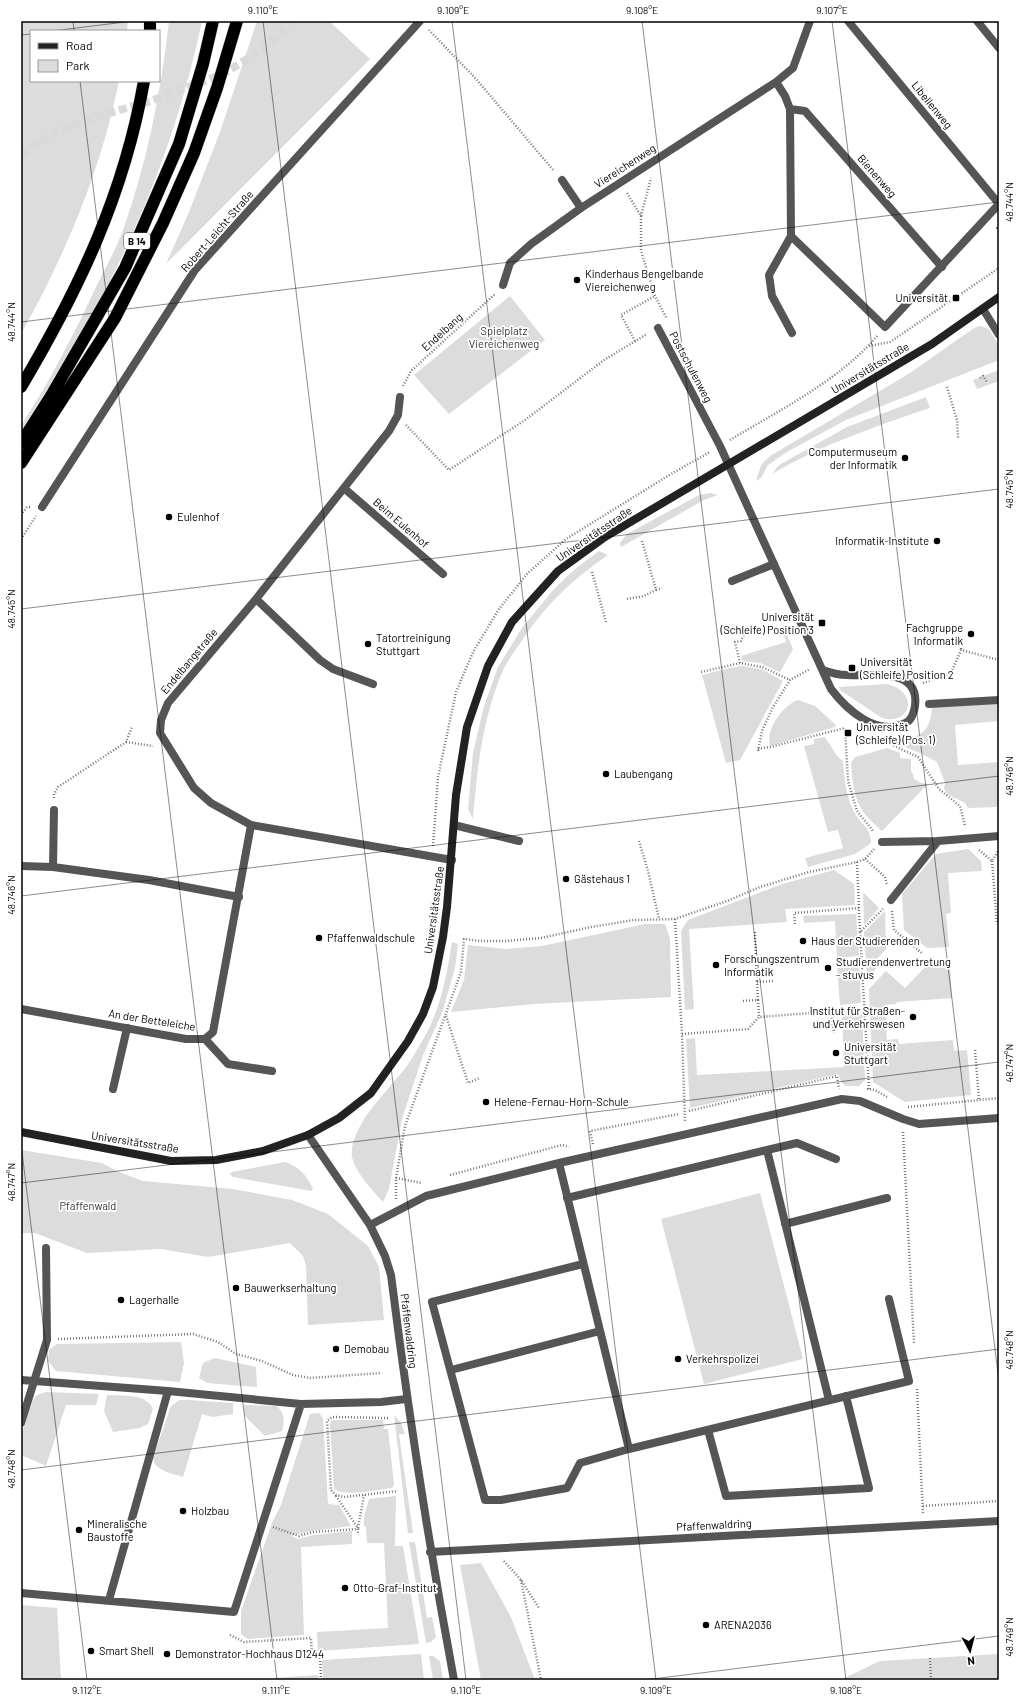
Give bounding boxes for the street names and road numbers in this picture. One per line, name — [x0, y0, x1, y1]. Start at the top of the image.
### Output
street label: Libellenweg — [909, 78, 955, 131]
street label: Viereichenweg — [592, 141, 658, 190]
street label: Bienenweg — [855, 152, 900, 200]
street label: Robert-Leicht-Straße — [178, 187, 256, 274]
road number: B 14 — [124, 233, 150, 249]
street label: Endelbang — [419, 310, 465, 353]
street label: Postschulenweg — [667, 329, 716, 404]
street label: Universitätsstraße — [828, 339, 911, 396]
street label: Beim Eulenhof — [371, 495, 432, 550]
street label: Universitätsstraße — [553, 503, 634, 564]
street label: Endelbangstraße — [158, 625, 220, 696]
street label: Universitätsstraße — [421, 865, 446, 955]
street label: An der Betteleiche — [108, 1006, 197, 1033]
street label: Universitätsstraße — [90, 1128, 180, 1155]
street label: Pfaffenwaldring — [398, 1293, 421, 1369]
street label: Pfaffenwaldring — [676, 1516, 752, 1533]

